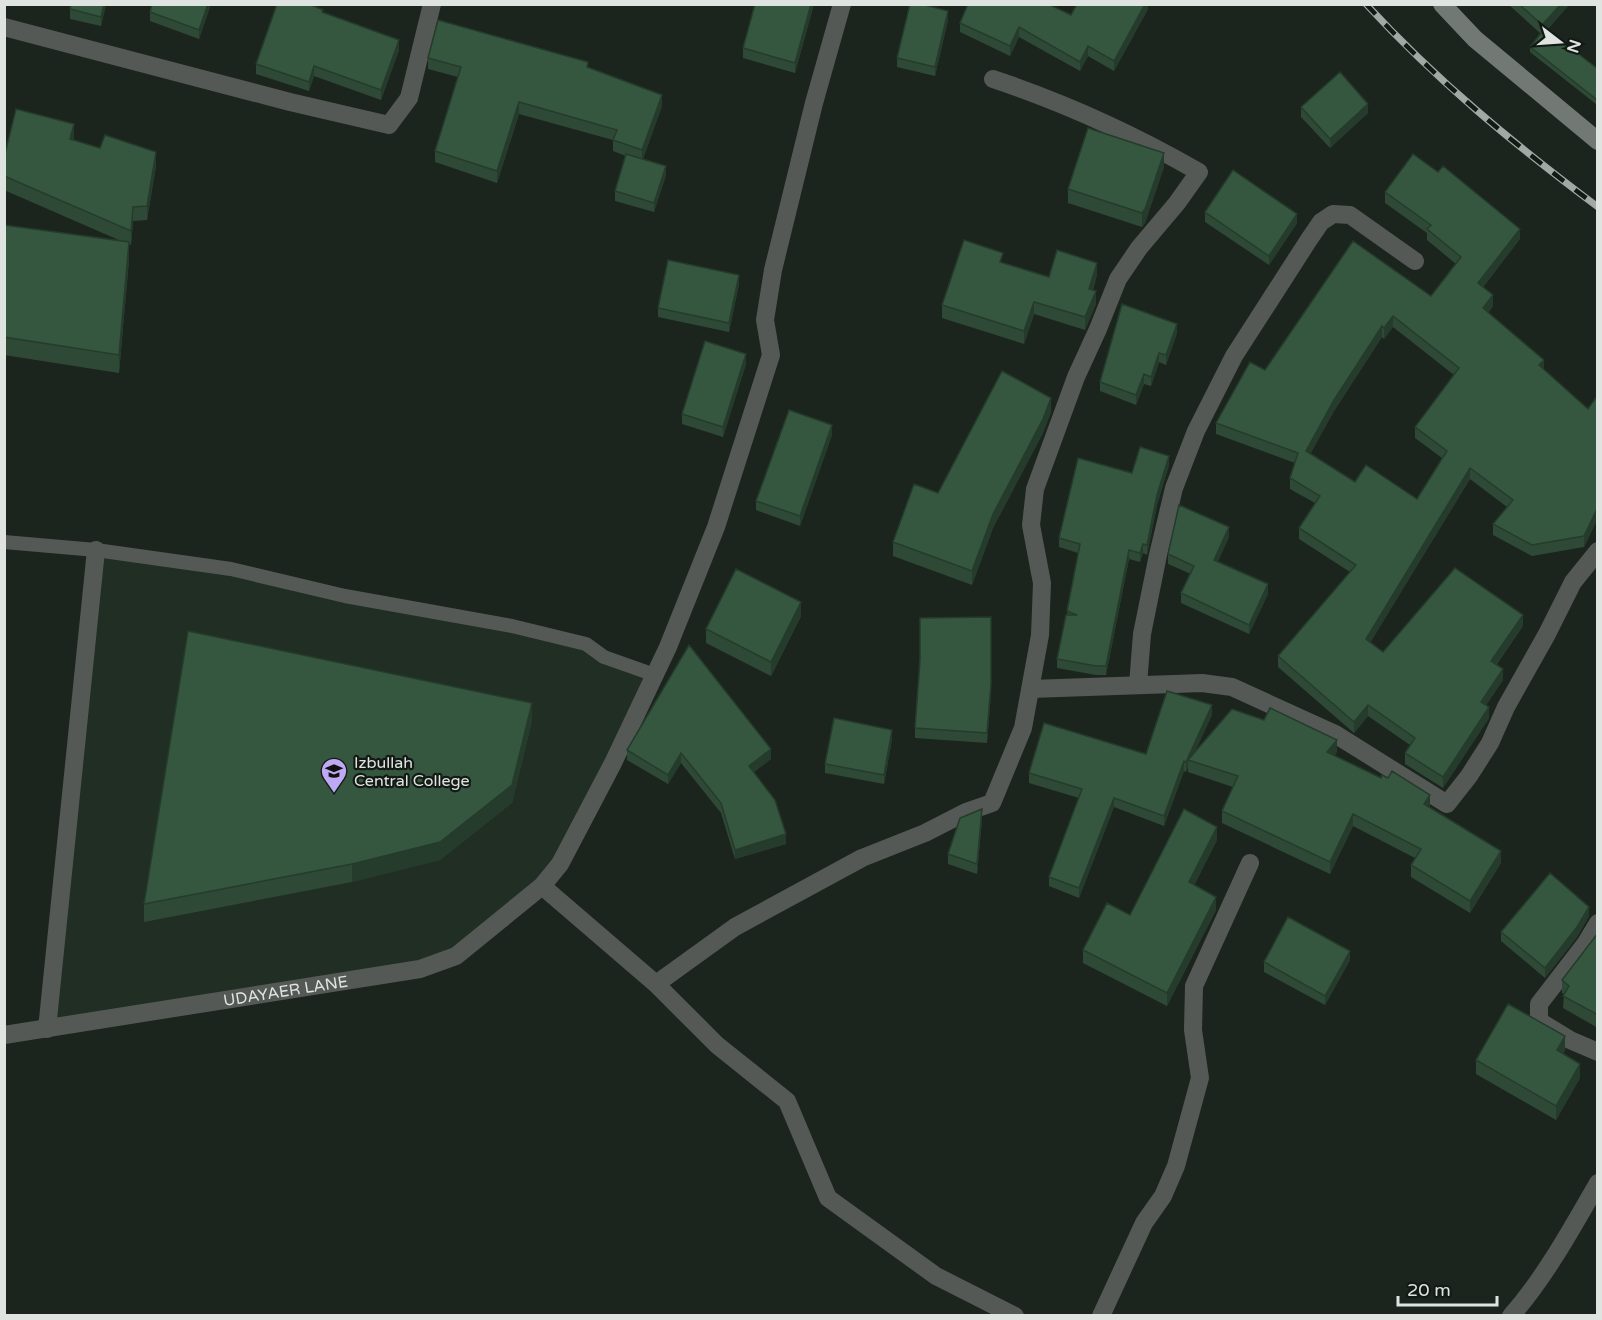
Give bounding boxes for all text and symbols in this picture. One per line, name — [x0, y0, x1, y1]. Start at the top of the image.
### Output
north arrow — [1530, 12, 1590, 72]
text: N — [1562, 37, 1585, 55]
place label: Izbullah Central College — [354, 753, 470, 791]
school or university icon: Izbullah Central College — [319, 756, 349, 794]
street label: UDAYAER LANE — [222, 972, 349, 1011]
scale bar — [1398, 1269, 1497, 1307]
text: 20 m — [1407, 1279, 1451, 1301]

